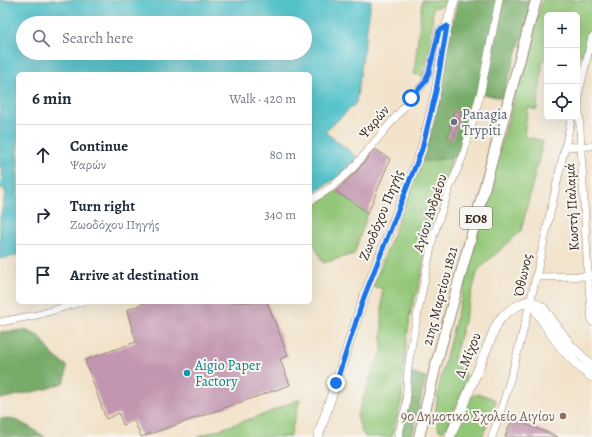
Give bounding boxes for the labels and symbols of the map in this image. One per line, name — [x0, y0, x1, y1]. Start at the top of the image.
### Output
route start — [402, 89, 420, 107]
street label: Ψαρών — [354, 101, 394, 143]
place label: Panagia Trypiti — [462, 105, 508, 140]
marker: Panagia Trypiti — [449, 117, 459, 127]
street label: Κωστή Παλαμά — [560, 162, 584, 251]
street label: Ζωοδόχου Πηγής — [354, 167, 408, 263]
street label: Αγίου Ανδρέου — [408, 172, 452, 255]
road number: ΕΟ8 — [460, 207, 492, 229]
street label: 21ης Μαρτίου 1821 — [418, 244, 462, 348]
street label: Όθωνος — [509, 252, 537, 299]
street label: Δ.Μίχου — [450, 329, 486, 381]
place label: Aigio Paper Factory — [194, 356, 261, 391]
marker: Aigio Paper Factory — [182, 368, 192, 378]
route end — [327, 374, 345, 392]
place label: 9ο Δημοτικό Σχολείο Αιγίου — [401, 407, 555, 426]
marker: 9ο Δημοτικό Σχολείο Αιγίου — [558, 411, 568, 421]

